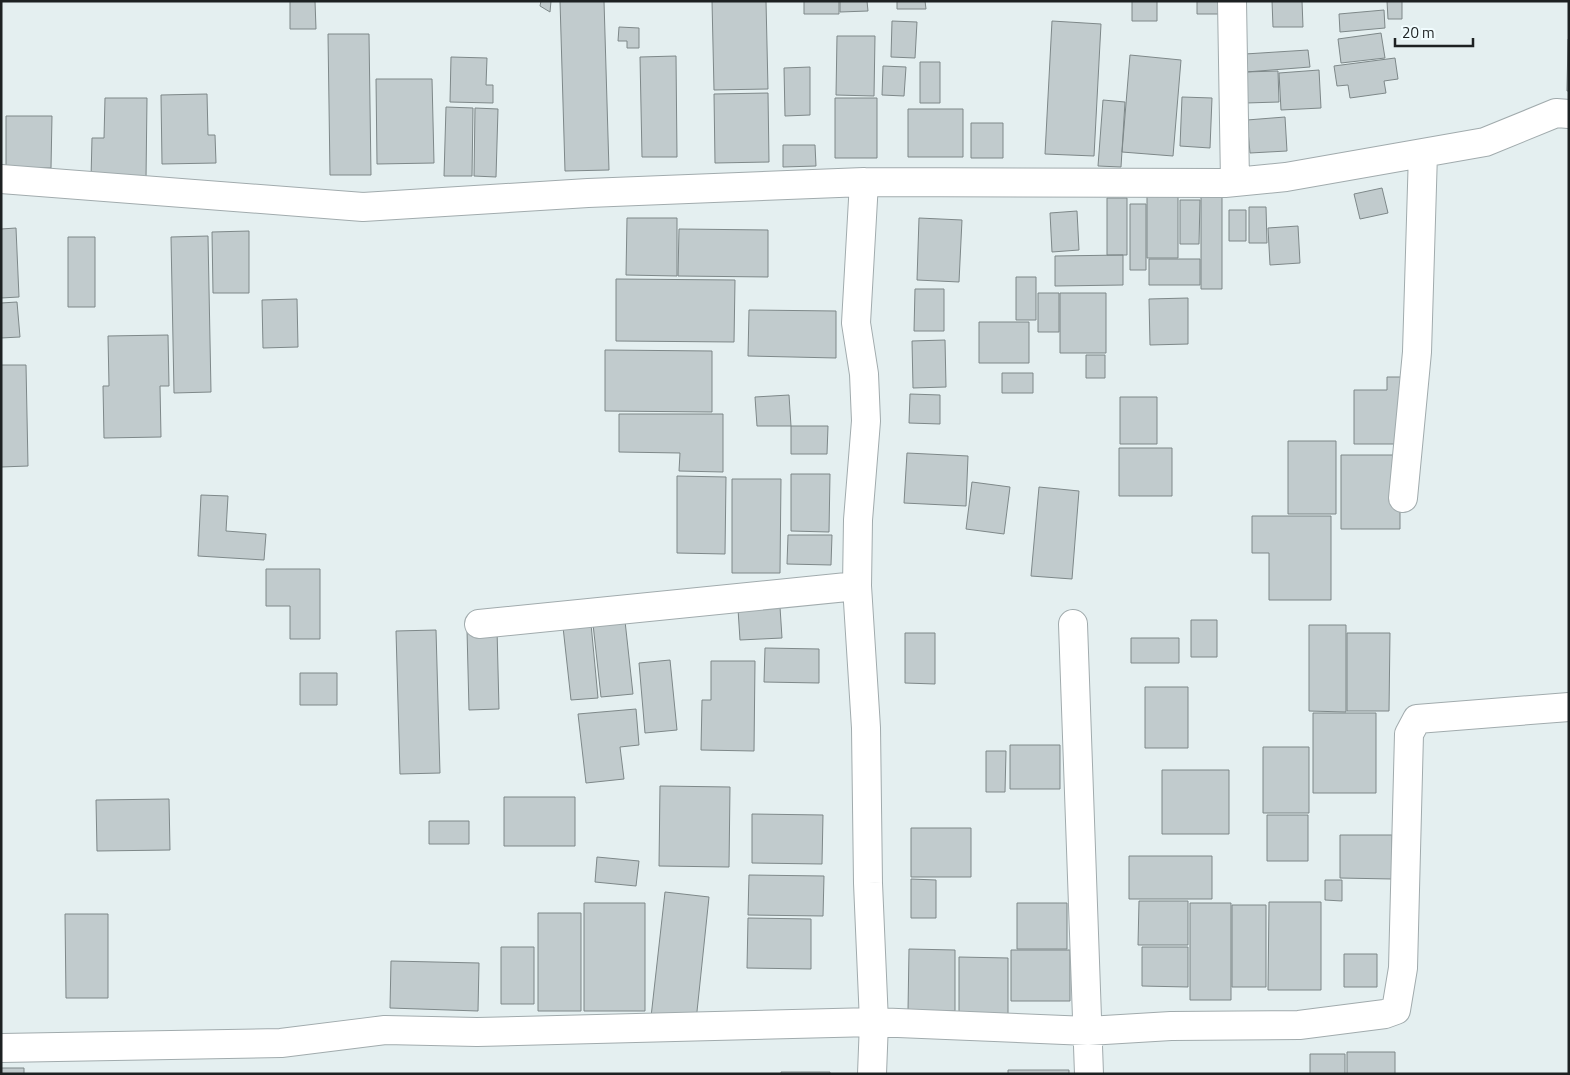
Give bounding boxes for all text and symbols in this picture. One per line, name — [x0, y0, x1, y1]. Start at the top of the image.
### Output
scale bar — [1395, 15, 1472, 47]
text: 20 m — [1402, 21, 1435, 44]

